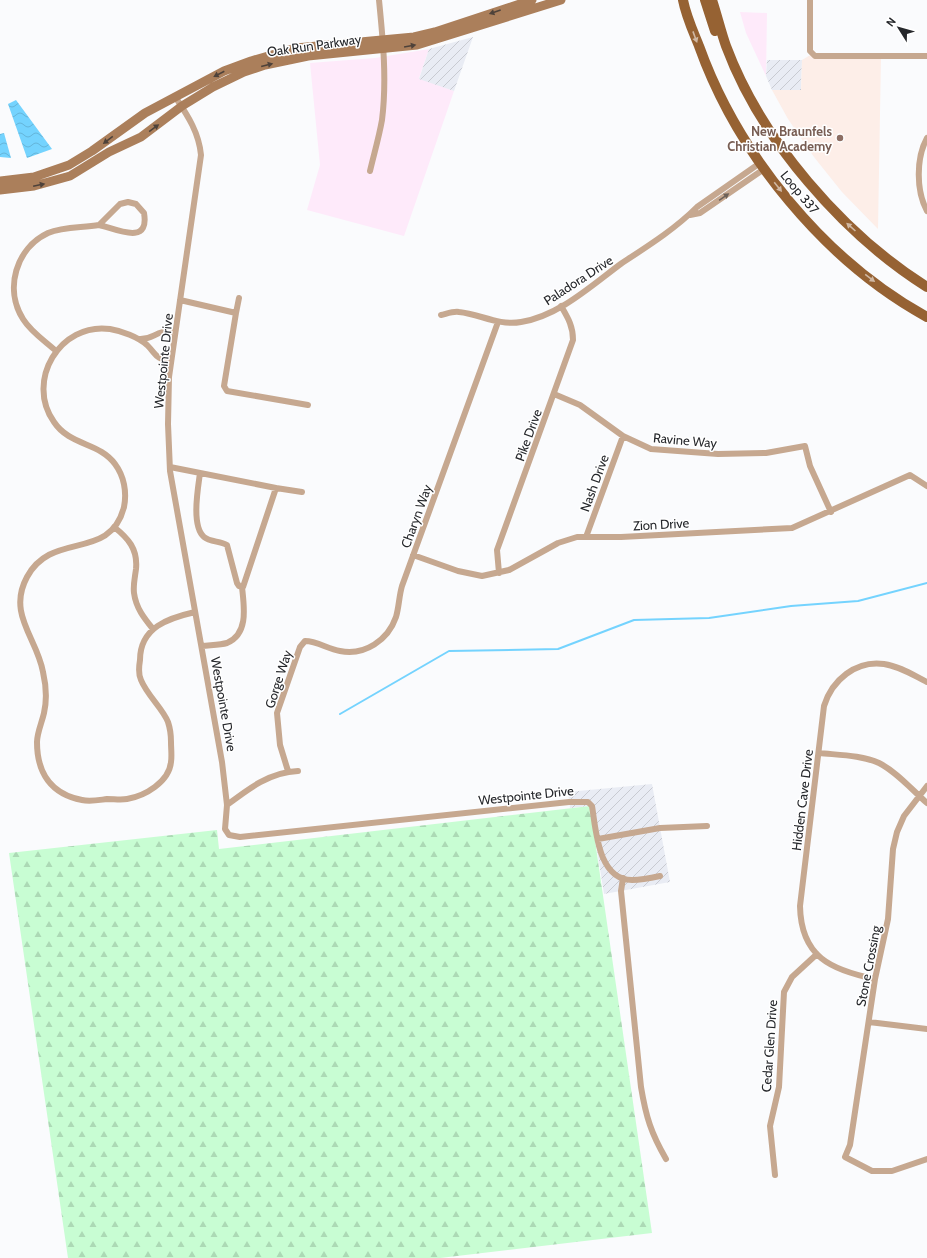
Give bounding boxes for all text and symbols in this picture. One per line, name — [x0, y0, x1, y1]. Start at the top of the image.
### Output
north arrow — [879, 8, 919, 48]
one-way arrow — [488, 10, 500, 16]
text: N — [883, 15, 899, 29]
street label: Oak Run Parkway — [266, 30, 363, 60]
one-way arrow — [693, 31, 699, 43]
one-way arrow — [403, 43, 416, 49]
one-way arrow — [261, 62, 273, 68]
one-way arrow — [214, 71, 225, 77]
place label: New Braunfels Christian Academy — [727, 123, 832, 154]
one-way arrow — [149, 124, 160, 132]
marker: New Braunfels Christian Academy — [835, 133, 845, 143]
one-way arrow — [103, 136, 113, 144]
street label: Loop 337 — [777, 167, 823, 217]
one-way arrow — [774, 181, 783, 192]
one-way arrow — [32, 182, 45, 188]
one-way arrow — [719, 193, 729, 201]
one-way arrow — [846, 222, 856, 231]
street label: Paladora Drive — [540, 251, 616, 308]
one-way arrow — [864, 274, 875, 283]
street label: Westpointe Drive — [150, 312, 176, 409]
street label: Pike Drive — [511, 406, 545, 463]
street label: Ravine Way — [652, 429, 718, 451]
street label: Nash Drive — [576, 452, 612, 514]
street label: Charyn Way — [397, 482, 435, 550]
street label: Zion Drive — [632, 515, 690, 533]
street label: Gorge Way — [261, 647, 295, 710]
street label: Westpointe Drive — [208, 656, 240, 753]
street label: Hidden Cave Drive — [788, 748, 816, 852]
street label: Westpointe Drive — [478, 782, 575, 808]
street label: Stone Crossing — [852, 924, 884, 1008]
street label: Cedar Glen Drive — [758, 999, 780, 1093]

